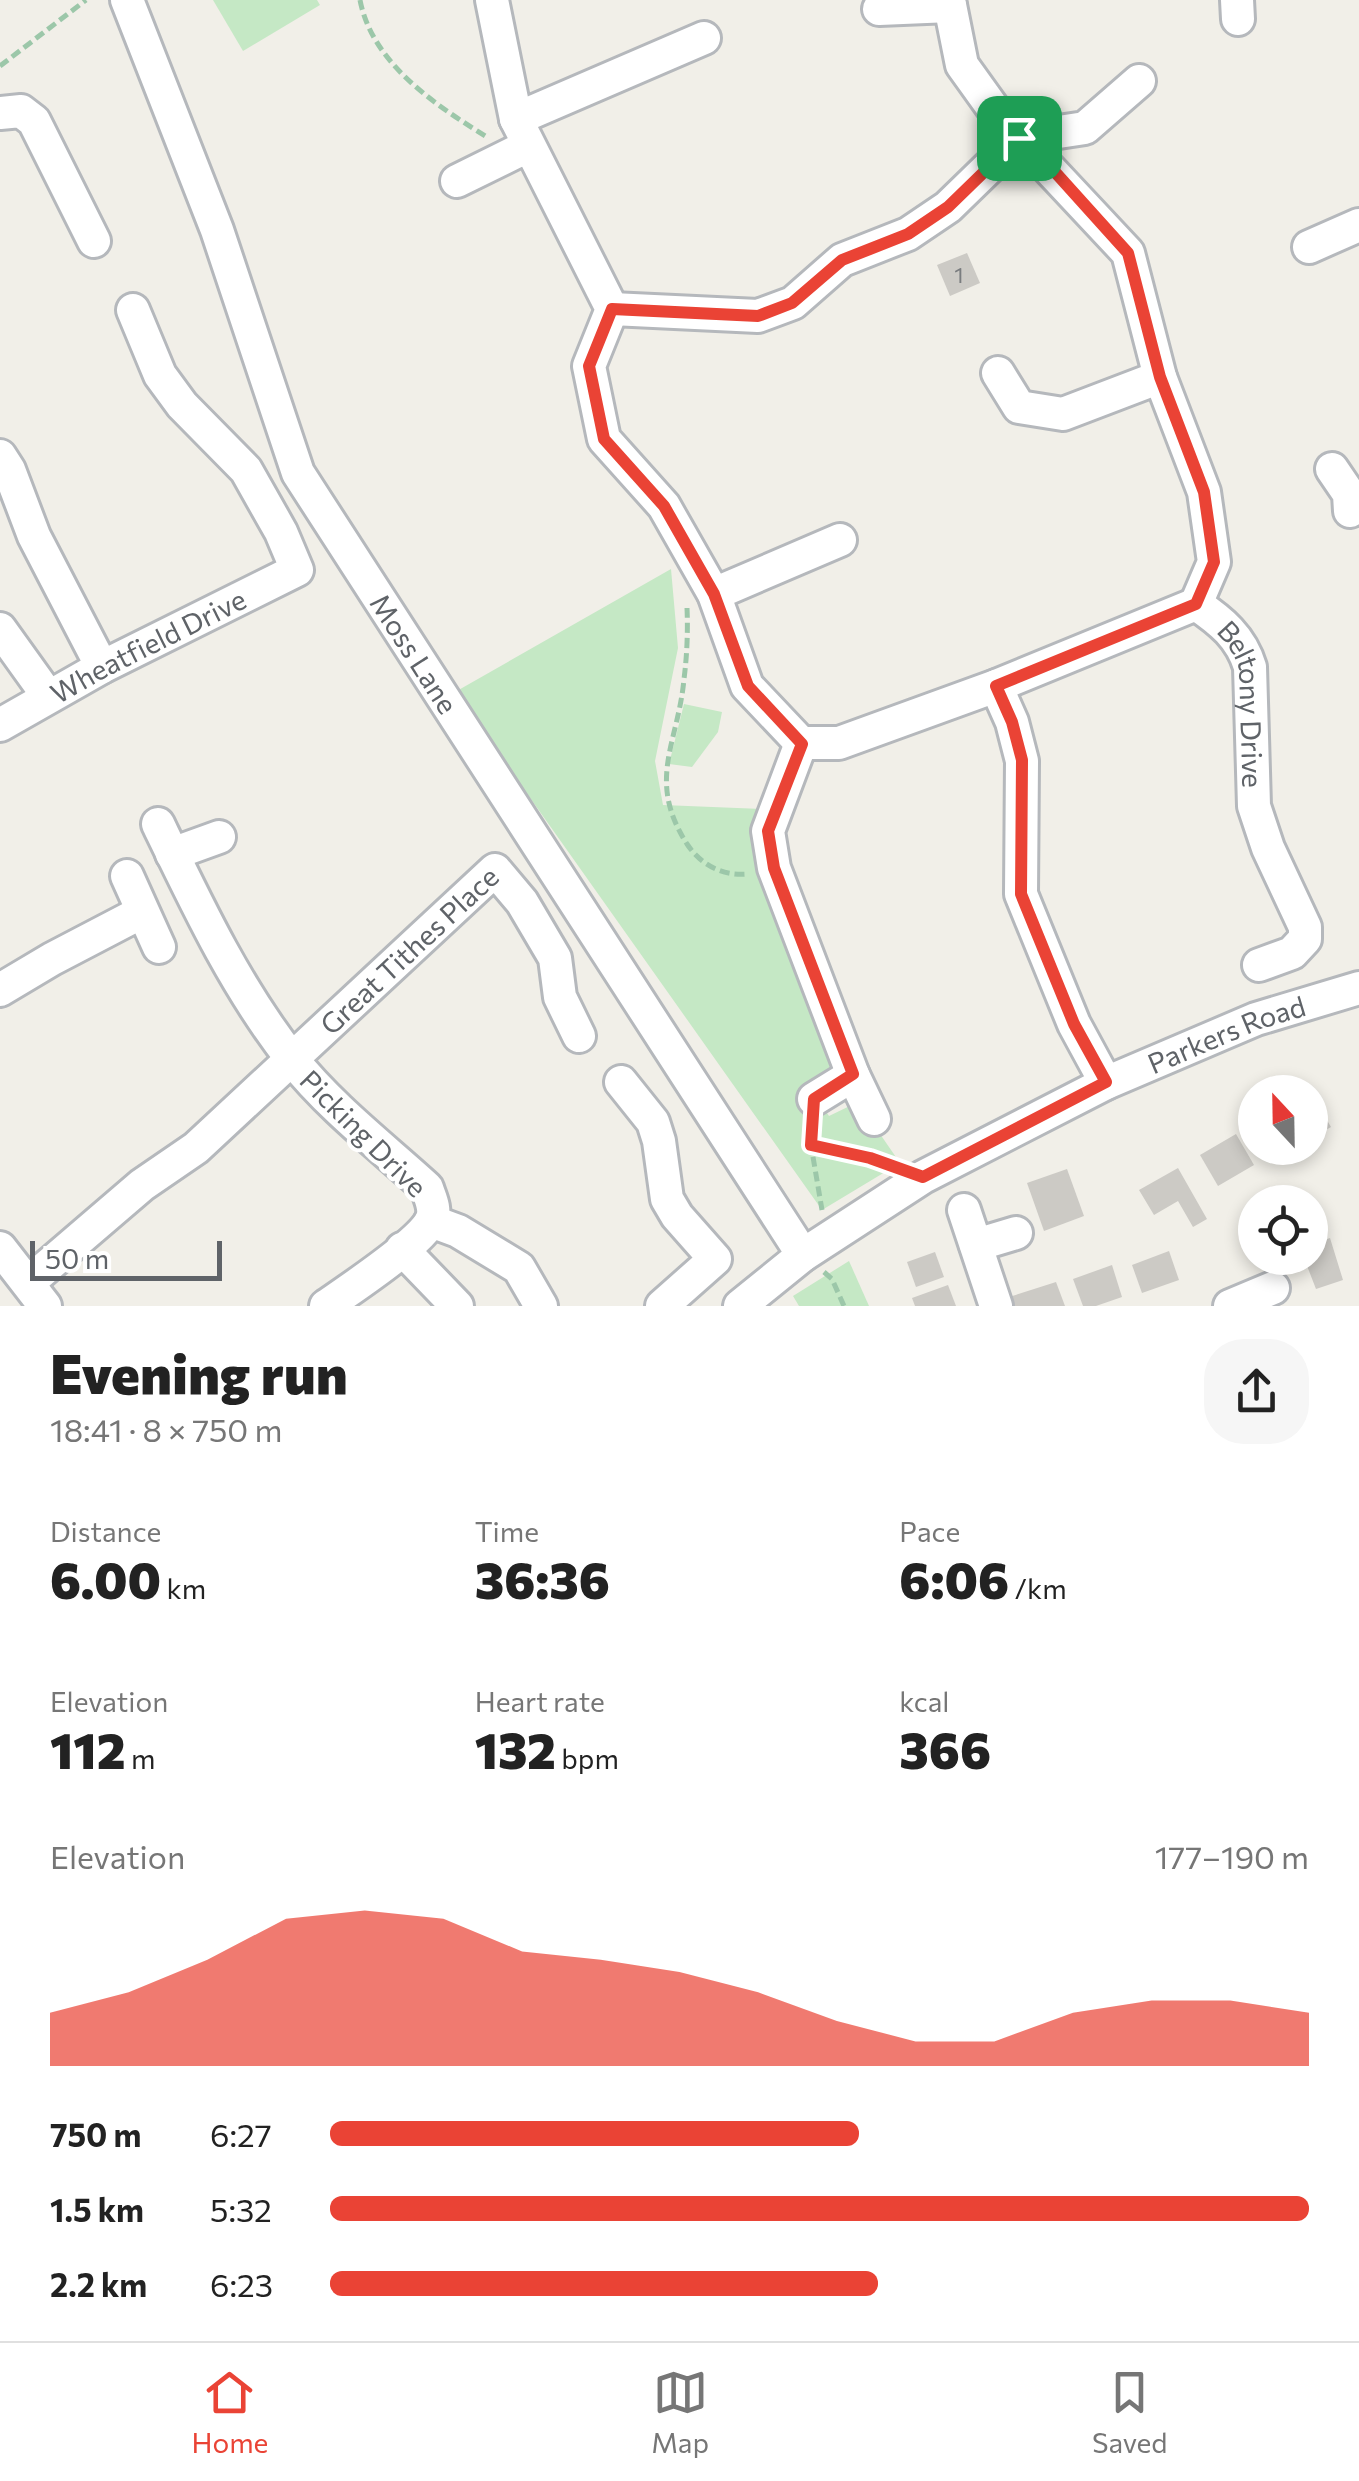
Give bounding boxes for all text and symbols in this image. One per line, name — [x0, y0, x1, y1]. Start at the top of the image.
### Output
pin — [977, 96, 1062, 181]
icon: arrive — [992, 111, 1047, 166]
house number: 1 — [954, 261, 964, 288]
street label: Wheatfield Drive — [44, 581, 251, 710]
street label: Moss Lane — [364, 587, 466, 720]
street label: Beltony Drive — [1211, 613, 1270, 788]
street label: Great Tithes Place — [313, 859, 505, 1041]
street label: Parkers Road — [1142, 988, 1309, 1080]
street label: Picking Drive — [294, 1063, 434, 1203]
north arrow — [1238, 1075, 1328, 1165]
map controls — [1238, 1075, 1328, 1275]
button: locate — [1238, 1185, 1328, 1275]
scale bar — [30, 1236, 222, 1280]
text: 50 m — [45, 1241, 109, 1275]
text: Evening run — [50, 1338, 348, 1405]
button: share — [1204, 1339, 1309, 1444]
text: 18:41 · 8 × 750 m — [50, 1409, 282, 1449]
text: Distance — [50, 1514, 161, 1548]
text: Time — [475, 1514, 539, 1548]
text: Pace — [899, 1514, 960, 1548]
text: 6.00 — [50, 1548, 161, 1609]
text: 36:36 — [475, 1548, 610, 1609]
text: 6:06 — [899, 1548, 1009, 1609]
text: km — [161, 1571, 206, 1605]
text: /km — [1009, 1571, 1067, 1605]
text: Elevation — [50, 1684, 168, 1718]
text: Heart rate — [475, 1684, 605, 1718]
text: kcal — [899, 1684, 949, 1718]
text: 112 — [50, 1718, 126, 1779]
text: 132 — [475, 1718, 556, 1779]
text: 366 — [899, 1718, 991, 1779]
text: m — [126, 1741, 155, 1775]
text: bpm — [556, 1741, 619, 1775]
text: Elevation — [50, 1836, 185, 1876]
text: 177–190 m — [1155, 1836, 1309, 1876]
text: 750 m — [50, 2114, 141, 2154]
text: 6:27 — [210, 2114, 272, 2154]
text: 1.5 km — [50, 2189, 144, 2229]
text: 5:32 — [210, 2189, 272, 2229]
text: 2.2 km — [50, 2264, 147, 2304]
text: 6:23 — [210, 2264, 273, 2304]
tab: Home — [191, 2365, 268, 2459]
tab: Map — [651, 2365, 709, 2459]
tab: Saved — [1092, 2365, 1168, 2459]

